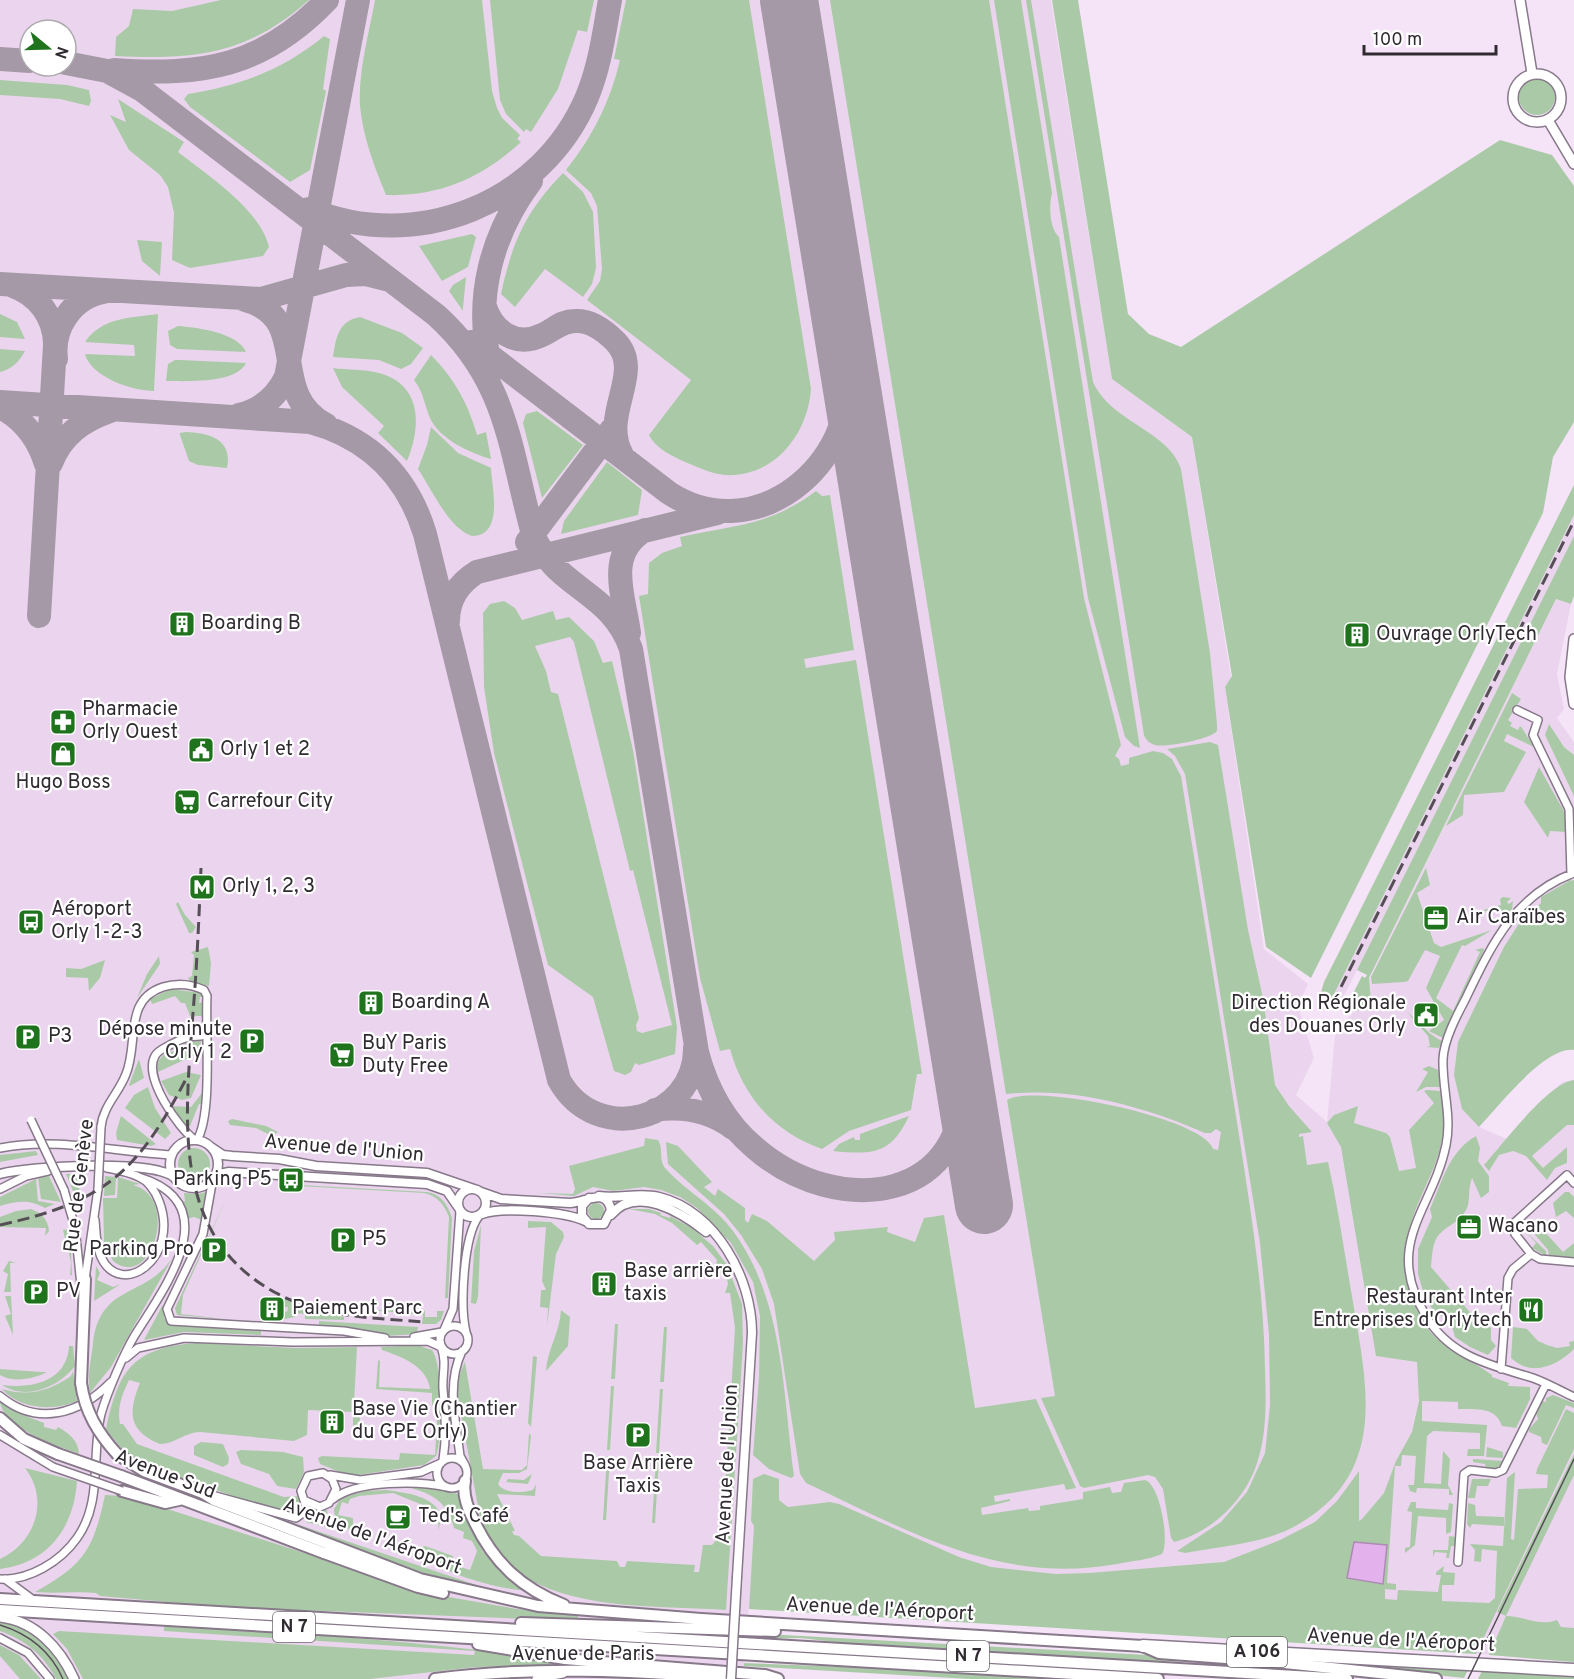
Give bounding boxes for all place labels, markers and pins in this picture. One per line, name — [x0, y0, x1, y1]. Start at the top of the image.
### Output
building icon: Boarding B — [167, 609, 197, 639]
place label: Boarding B — [201, 611, 301, 637]
building icon: Ouvrage OrlyTech — [1342, 620, 1372, 650]
place label: Ouvrage OrlyTech — [1376, 622, 1537, 648]
place label: Pharmacie Orly Ouest — [82, 697, 178, 746]
pharmacy icon: Pharmacie Orly Ouest — [48, 707, 78, 737]
public building icon: Orly 1 et 2 — [186, 735, 216, 765]
place label: Orly 1 et 2 — [220, 737, 310, 763]
shop icon: Hugo Boss — [48, 739, 78, 769]
place label: Hugo Boss — [15, 770, 111, 796]
supermarket icon: Carrefour City — [172, 787, 202, 817]
place label: Carrefour City — [207, 789, 333, 815]
metro station icon: Orly 1, 2, 3 — [187, 872, 217, 902]
place label: Orly 1, 2, 3 — [222, 874, 315, 900]
place label: Aéroport Orly 1-2-3 — [51, 897, 142, 946]
office icon: Air Caraïbes — [1421, 903, 1451, 933]
place label: Air Caraïbes — [1456, 905, 1565, 931]
bus stop icon: Aéroport Orly 1-2-3 — [16, 907, 46, 937]
building icon: Boarding A — [356, 988, 386, 1018]
place label: Boarding A — [391, 990, 490, 1016]
place label: Direction Régionale des Douanes Orly — [1231, 991, 1406, 1040]
public building icon: Direction Régionale des Douanes Orly — [1411, 1000, 1441, 1030]
place label: Dépose minute Orly 1 2 — [98, 1017, 232, 1066]
parking icon: P3 — [13, 1022, 43, 1052]
place label: P3 — [48, 1024, 72, 1050]
parking icon: Dépose minute Orly 1 2 — [237, 1026, 267, 1056]
place label: BuY Paris Duty Free — [362, 1031, 448, 1080]
supermarket icon: BuY Paris Duty Free — [327, 1040, 357, 1070]
bus stop icon: Parking P5 — [276, 1165, 306, 1195]
place label: Parking P5 — [173, 1167, 272, 1193]
office icon: Wacano — [1454, 1212, 1484, 1242]
place label: Wacano — [1488, 1214, 1558, 1240]
parking icon: P5 — [328, 1225, 358, 1255]
place label: P5 — [362, 1227, 387, 1253]
parking icon: Parking Pro — [199, 1235, 229, 1265]
place label: Parking Pro — [89, 1237, 194, 1263]
place label: Base arrière taxis — [624, 1259, 732, 1308]
building icon: Base arrière taxis — [589, 1269, 619, 1299]
parking icon: PV — [21, 1277, 51, 1307]
place label: PV — [56, 1279, 81, 1305]
place label: Restaurant Inter Entreprises d'Orlytech — [1313, 1285, 1512, 1334]
building icon: Paiement Parc — [257, 1294, 287, 1324]
restaurant icon: Restaurant Inter Entreprises d'Orlytech — [1516, 1295, 1546, 1325]
place label: Paiement Parc — [292, 1296, 422, 1322]
place label: Base Vie (Chantier du GPE Orly) — [352, 1397, 517, 1446]
building icon: Base Vie (Chantier du GPE Orly) — [317, 1407, 347, 1437]
parking icon: Base Arrière Taxis — [623, 1420, 653, 1450]
place label: Base Arrière Taxis — [583, 1451, 693, 1500]
cafe icon: Ted's Café — [383, 1502, 413, 1532]
place label: Ted's Café — [418, 1504, 509, 1530]

